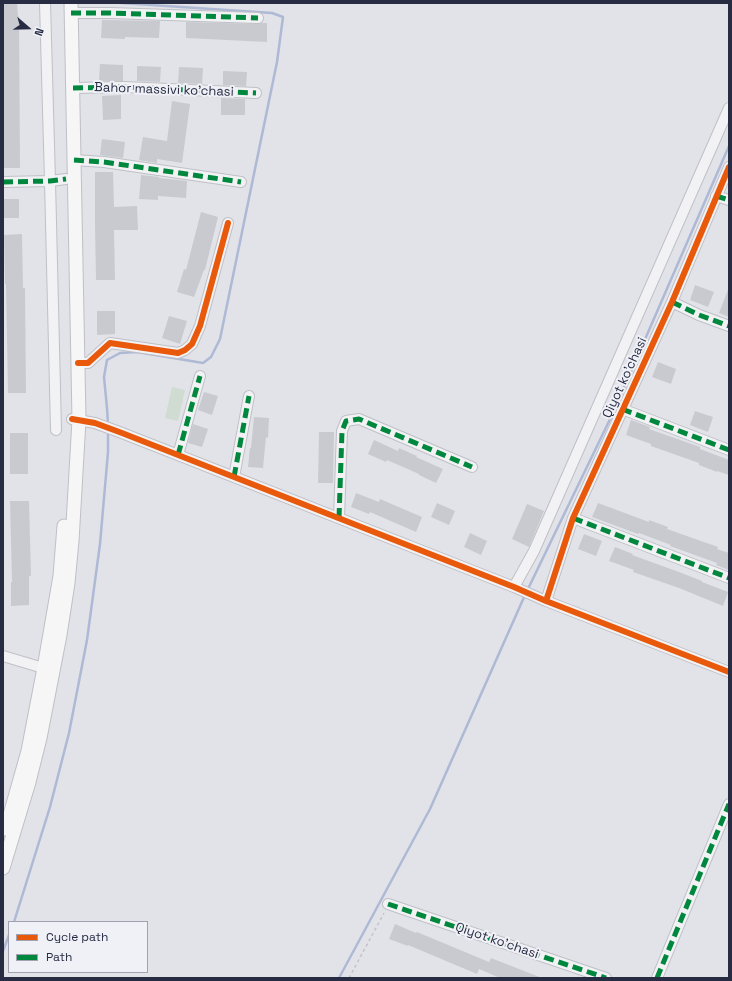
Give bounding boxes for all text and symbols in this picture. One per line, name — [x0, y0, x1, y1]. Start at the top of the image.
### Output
north arrow — [8, 8, 48, 48]
text: N — [31, 26, 47, 38]
street label: Bahor massivi ko'chasi — [94, 80, 234, 100]
street label: Qiyot ko'chasi — [599, 335, 651, 421]
street label: Qiyot ko'chasi — [453, 919, 541, 963]
legend — [8, 921, 148, 973]
text: Cycle path — [46, 929, 108, 945]
text: Path — [46, 949, 72, 965]

